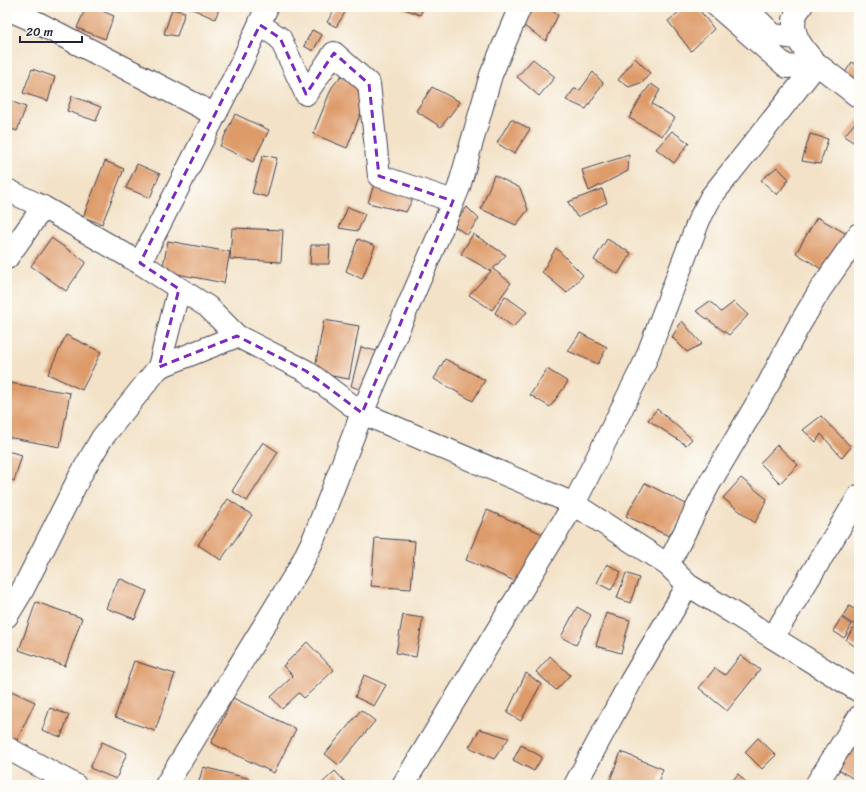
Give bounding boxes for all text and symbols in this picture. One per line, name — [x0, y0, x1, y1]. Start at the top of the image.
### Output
scale bar — [20, 18, 82, 44]
text: 20 m — [26, 21, 53, 43]

